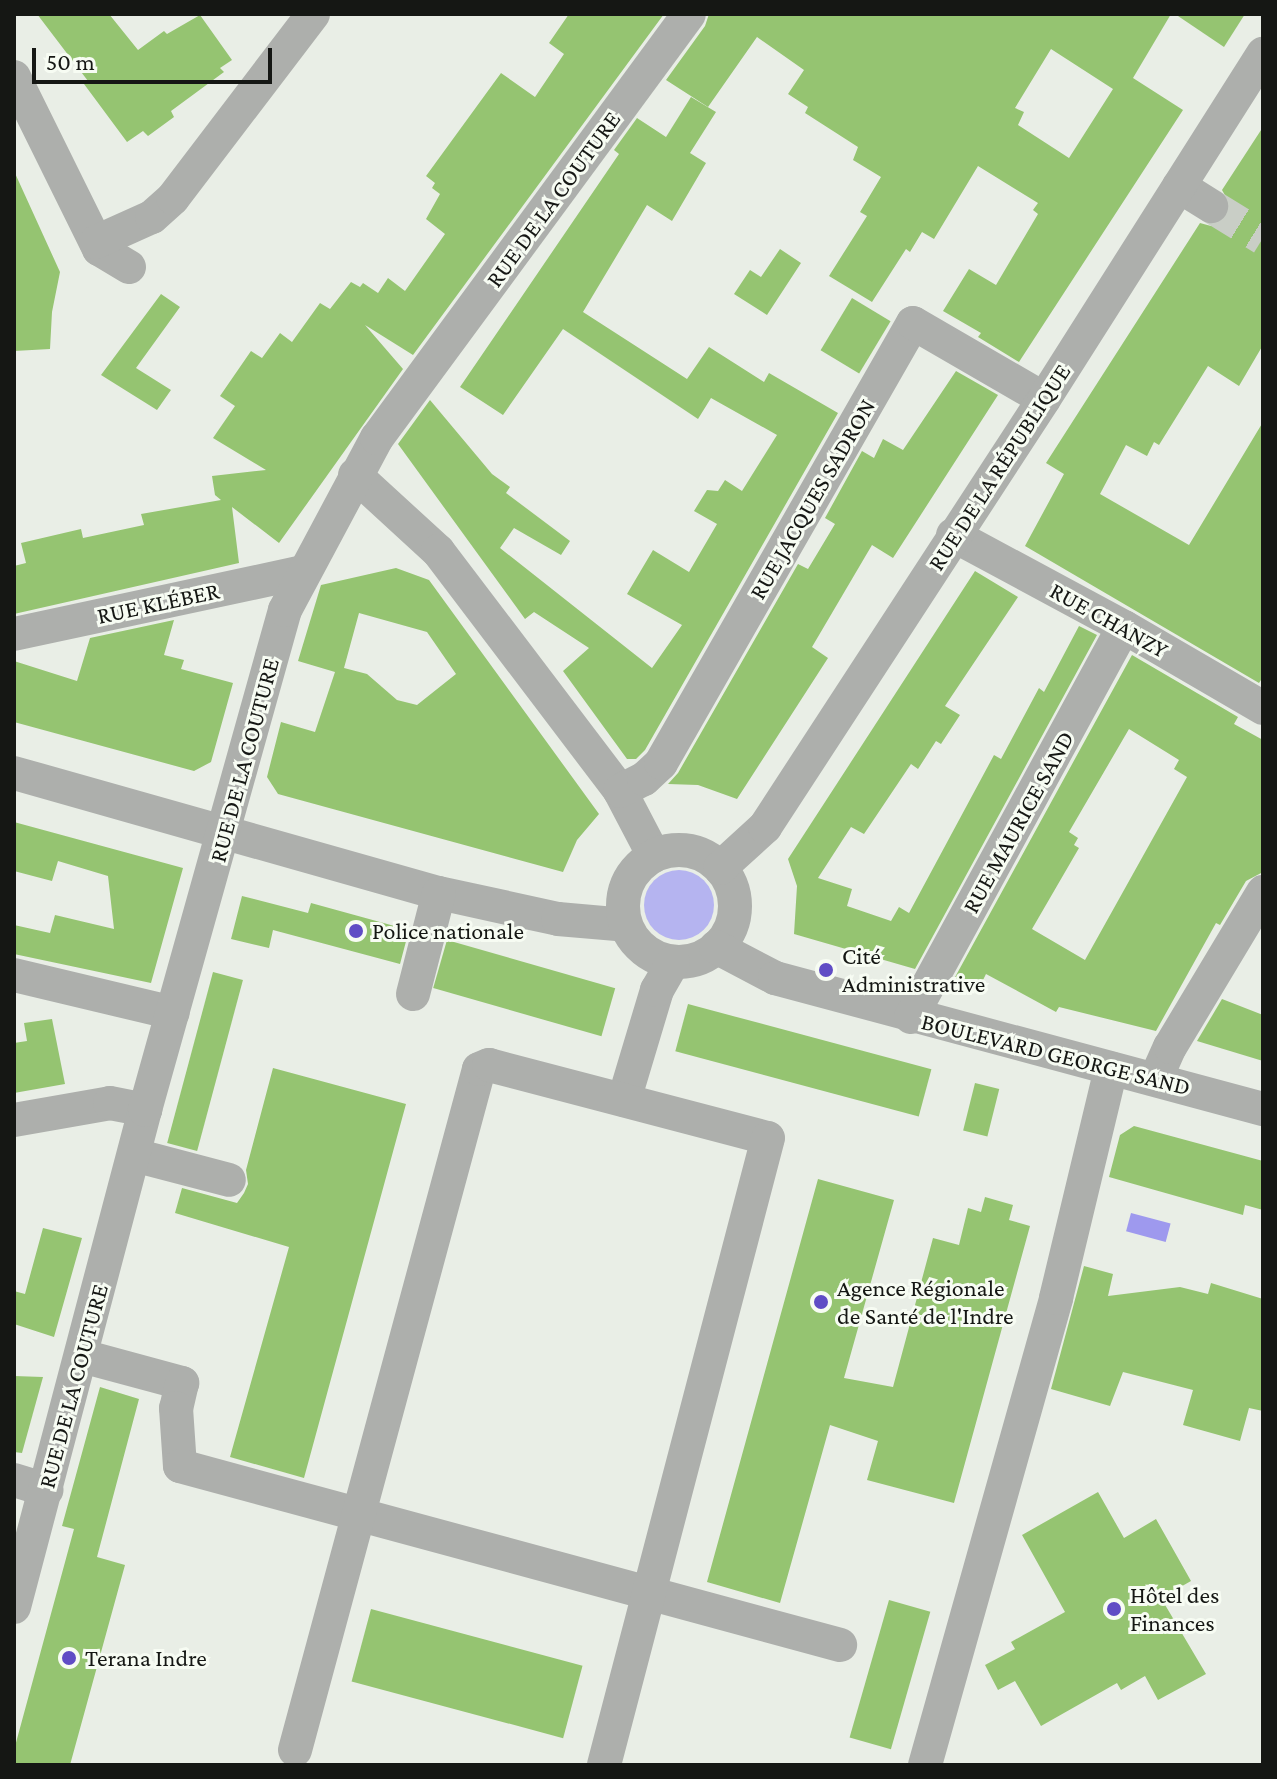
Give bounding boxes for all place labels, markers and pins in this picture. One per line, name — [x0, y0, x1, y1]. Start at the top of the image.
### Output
place label: Police nationale — [372, 917, 524, 945]
marker: Police nationale — [347, 922, 365, 940]
place label: Cité Administrative — [842, 942, 985, 998]
marker: Cité Administrative — [817, 961, 835, 979]
place label: Agence Régionale de Santé de l'Indre — [837, 1274, 1014, 1330]
marker: Agence Régionale de Santé de l'Indre — [812, 1293, 830, 1311]
place label: Hôtel des Finances — [1130, 1581, 1219, 1637]
marker: Hôtel des Finances — [1105, 1600, 1123, 1618]
place label: Terana Indre — [85, 1644, 207, 1672]
marker: Terana Indre — [60, 1649, 78, 1667]

